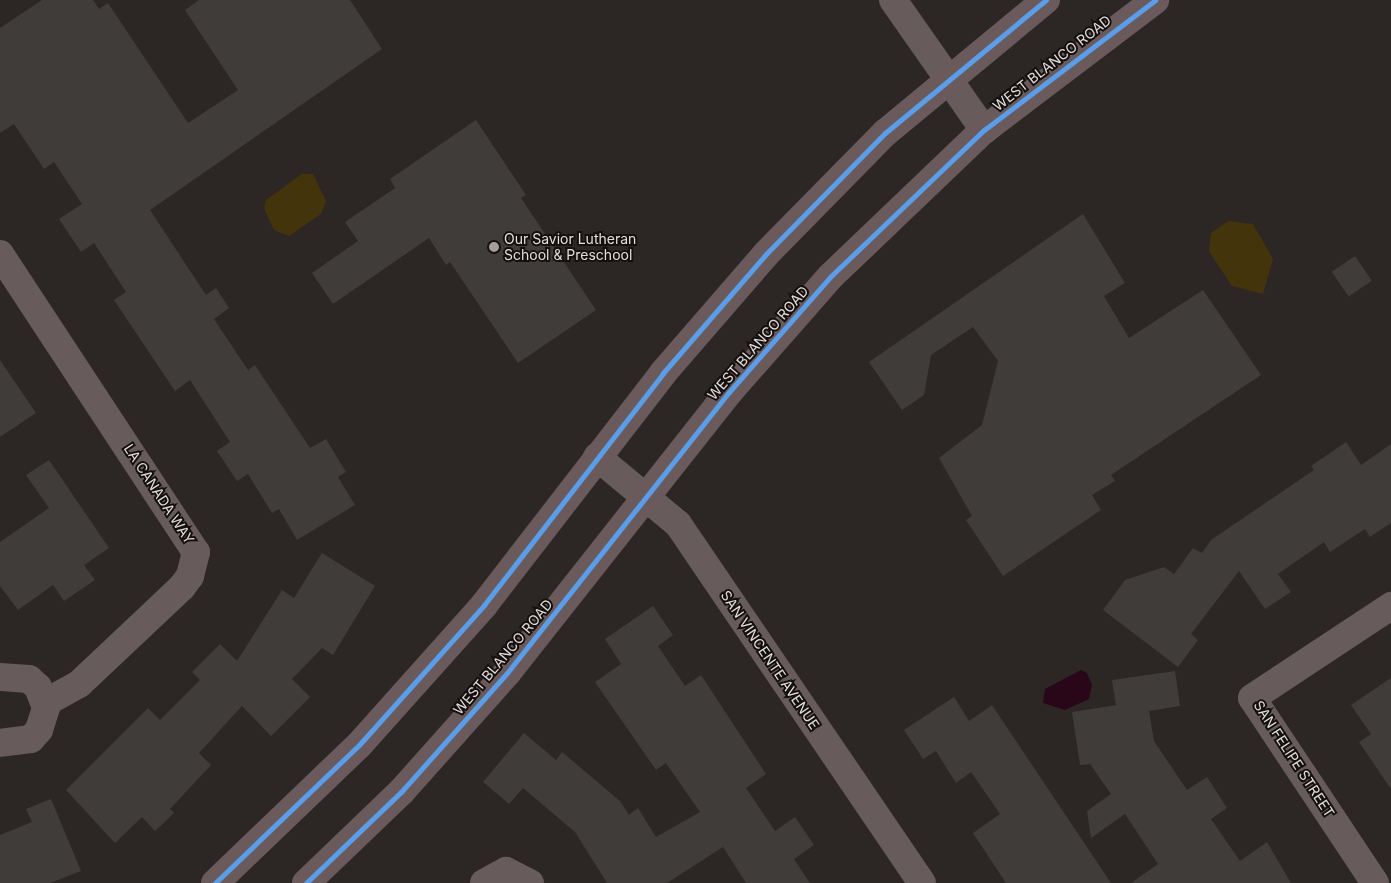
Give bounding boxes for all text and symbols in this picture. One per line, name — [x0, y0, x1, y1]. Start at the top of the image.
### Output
street label: WEST BLANCO ROAD — [990, 12, 1114, 114]
place label: Our Savior Lutheran School & Preschool — [504, 231, 636, 264]
marker: Our Savior Lutheran School & Preschool — [488, 241, 500, 253]
street label: WEST BLANCO ROAD — [704, 283, 812, 403]
street label: LA CANADA WAY — [120, 441, 198, 547]
street label: SAN VINCENTE AVENUE — [717, 587, 823, 733]
street label: WEST BLANCO ROAD — [450, 596, 556, 718]
street label: SAN FELIPE STREET — [1250, 698, 1338, 820]

